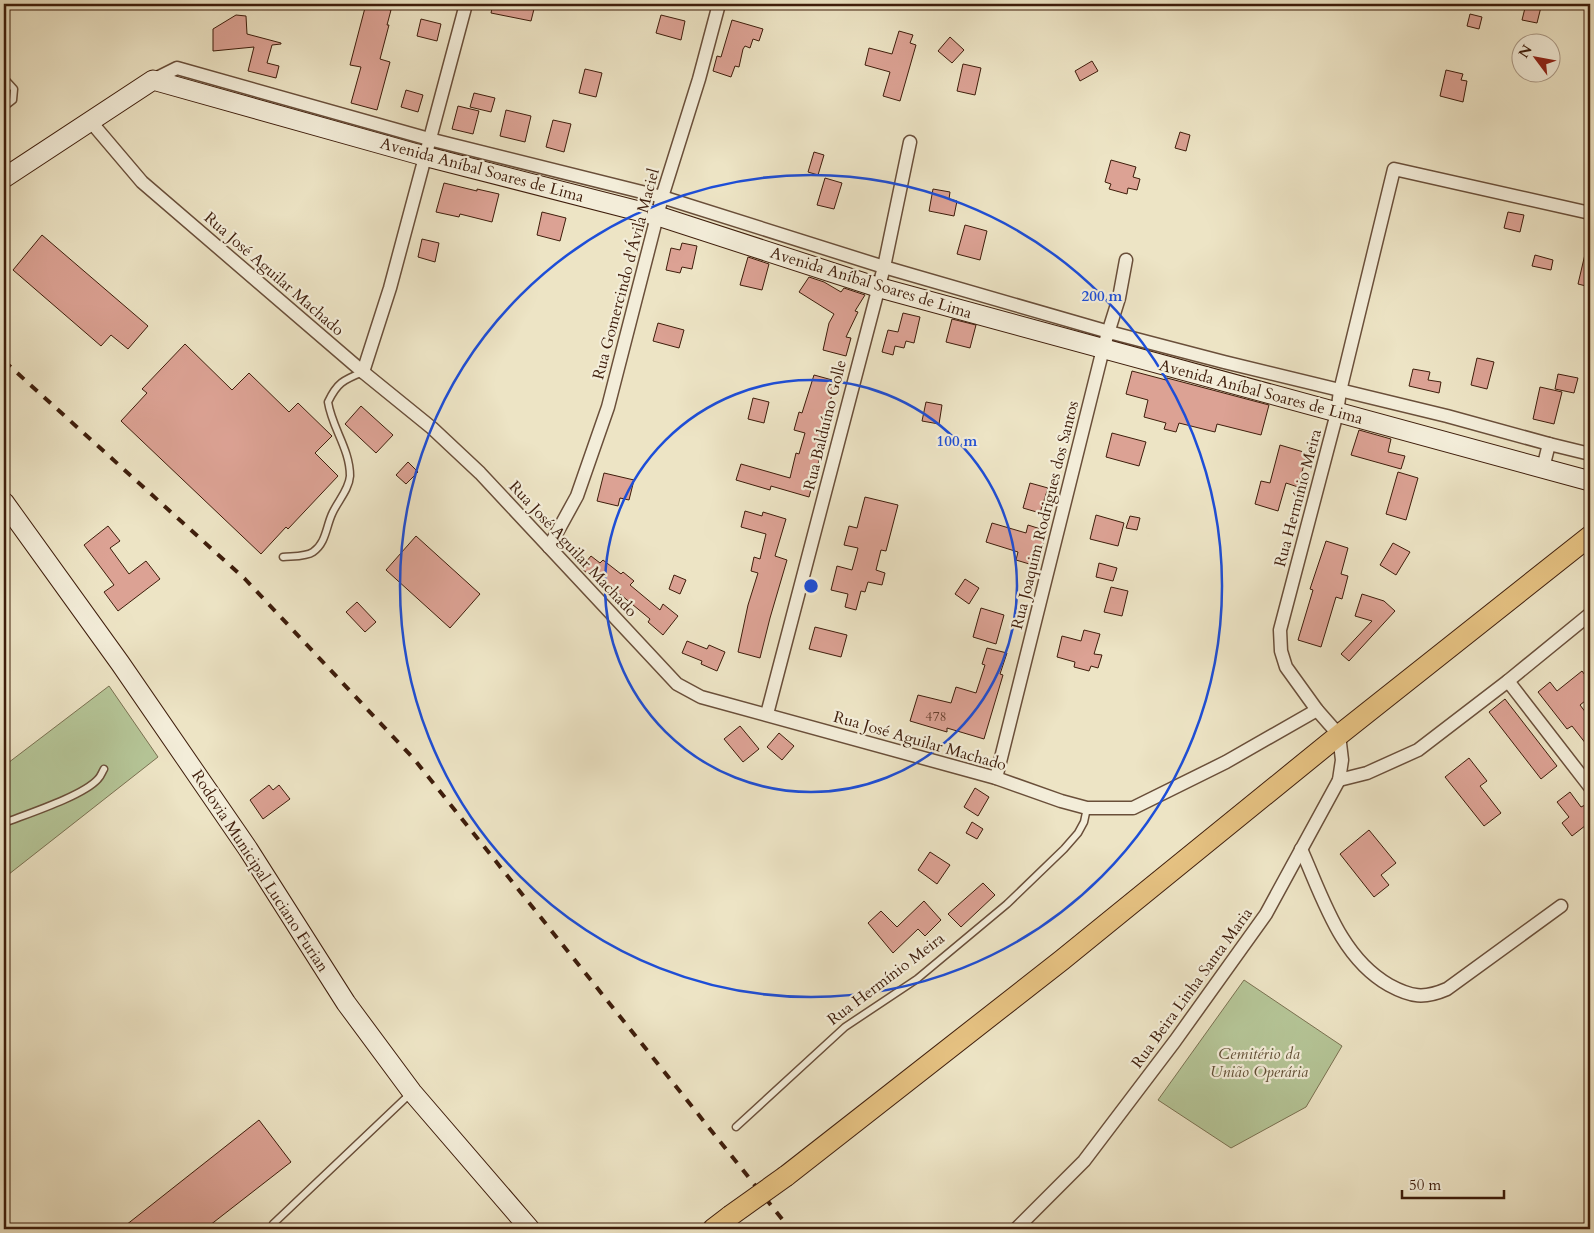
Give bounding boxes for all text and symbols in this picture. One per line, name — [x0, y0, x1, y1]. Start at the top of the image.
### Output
north arrow — [1512, 32, 1562, 82]
text: N — [1514, 41, 1537, 62]
street label: Avenida Aníbal Soares de Lima — [378, 132, 586, 208]
street label: Rua Gomercindo d'Ávila Maciel — [587, 166, 665, 382]
street label: Rua José Aguilar Machado — [199, 207, 349, 341]
street label: Avenida Aníbal Soares de Lima — [767, 242, 975, 324]
text: 200 m — [1082, 286, 1123, 306]
street label: Avenida Aníbal Soares de Lima — [1157, 354, 1365, 430]
street label: Rua Balduíno Golle — [798, 358, 852, 492]
street label: Rua Joaquim Rodrigues dos Santos — [1006, 398, 1084, 632]
street label: Rua Hermínio Meira — [1269, 427, 1327, 569]
text: 100 m — [937, 431, 978, 451]
street label: Rua José Aguilar Machado — [504, 476, 642, 622]
centre of rings — [802, 577, 820, 595]
street label: Rua José Aguilar Machado — [831, 706, 1009, 776]
house number: 478 — [925, 707, 947, 726]
street label: Rodovia Municipal Luciano Furian — [186, 766, 334, 976]
street label: Rua Beira Linha Santa Maria — [1126, 903, 1258, 1073]
street label: Rua Hermínio Meira — [823, 928, 949, 1030]
park label: Cemitério da União Operária — [1210, 1043, 1308, 1083]
scale bar — [1402, 1168, 1504, 1200]
text: 50 m — [1409, 1175, 1441, 1195]

